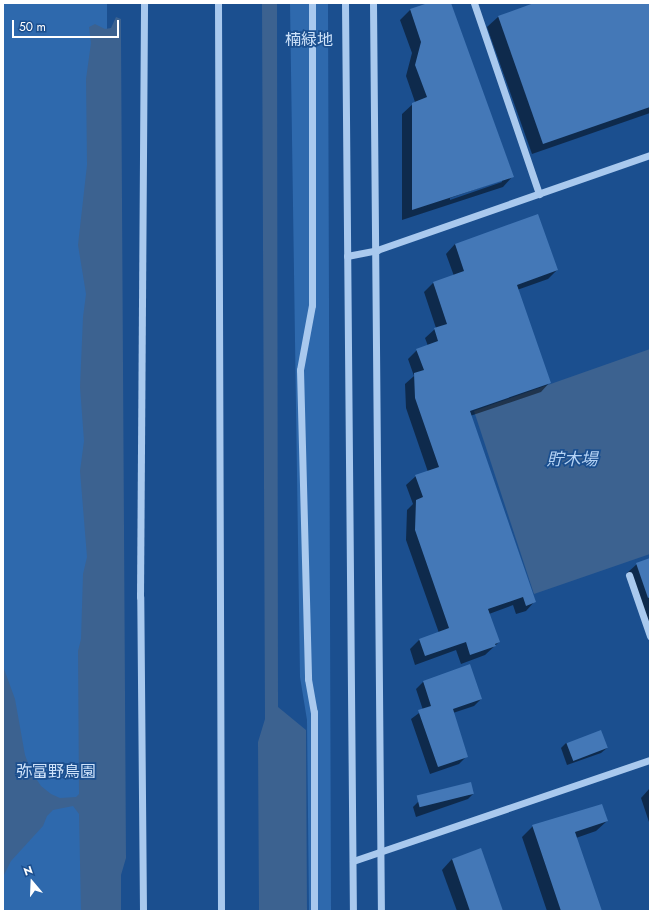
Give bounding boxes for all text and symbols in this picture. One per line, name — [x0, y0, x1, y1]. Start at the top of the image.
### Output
scale bar — [14, 12, 121, 38]
text: 50 m — [19, 18, 46, 36]
park label: 楠緑地 — [285, 30, 333, 50]
water label: 貯木場 — [547, 450, 597, 470]
park label: 弥富野鳥園 — [16, 762, 96, 782]
north arrow — [12, 862, 52, 902]
text: N — [21, 862, 35, 880]

